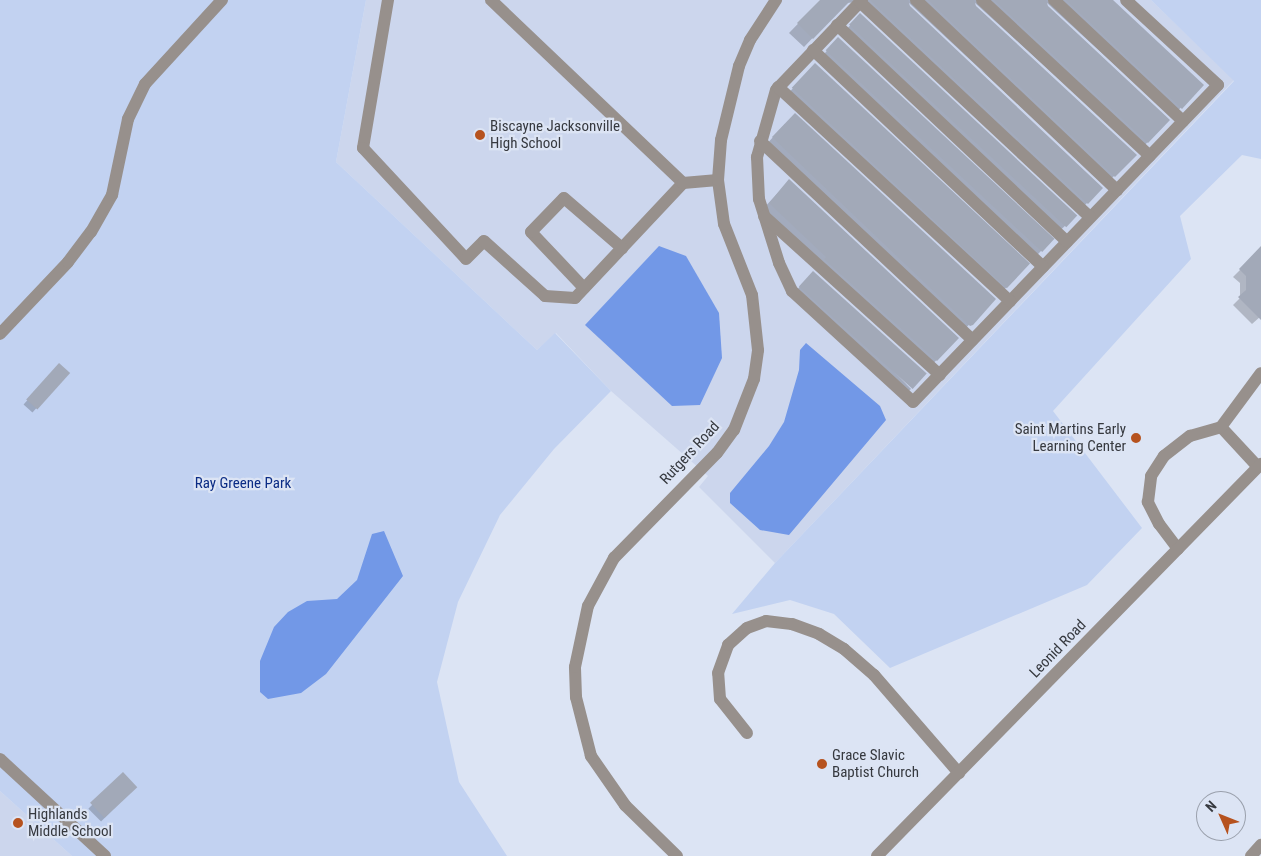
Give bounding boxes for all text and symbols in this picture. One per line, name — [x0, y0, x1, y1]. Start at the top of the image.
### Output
place label: Biscayne Jacksonville High School — [490, 117, 620, 152]
marker: Biscayne Jacksonville High School — [474, 129, 486, 141]
street label: Rutgers Road — [656, 418, 724, 488]
place label: Saint Martins Early Learning Center — [1015, 420, 1126, 455]
marker: Saint Martins Early Learning Center — [1130, 432, 1142, 444]
park label: Ray Greene Park — [195, 475, 291, 493]
street label: Leonid Road — [1026, 616, 1090, 682]
place label: Grace Slavic Baptist Church — [832, 746, 919, 781]
marker: Grace Slavic Baptist Church — [816, 758, 828, 770]
north arrow — [1196, 791, 1246, 841]
text: N — [1202, 798, 1220, 815]
place label: Highlands Middle School — [28, 805, 112, 840]
marker: Highlands Middle School — [12, 817, 24, 829]

